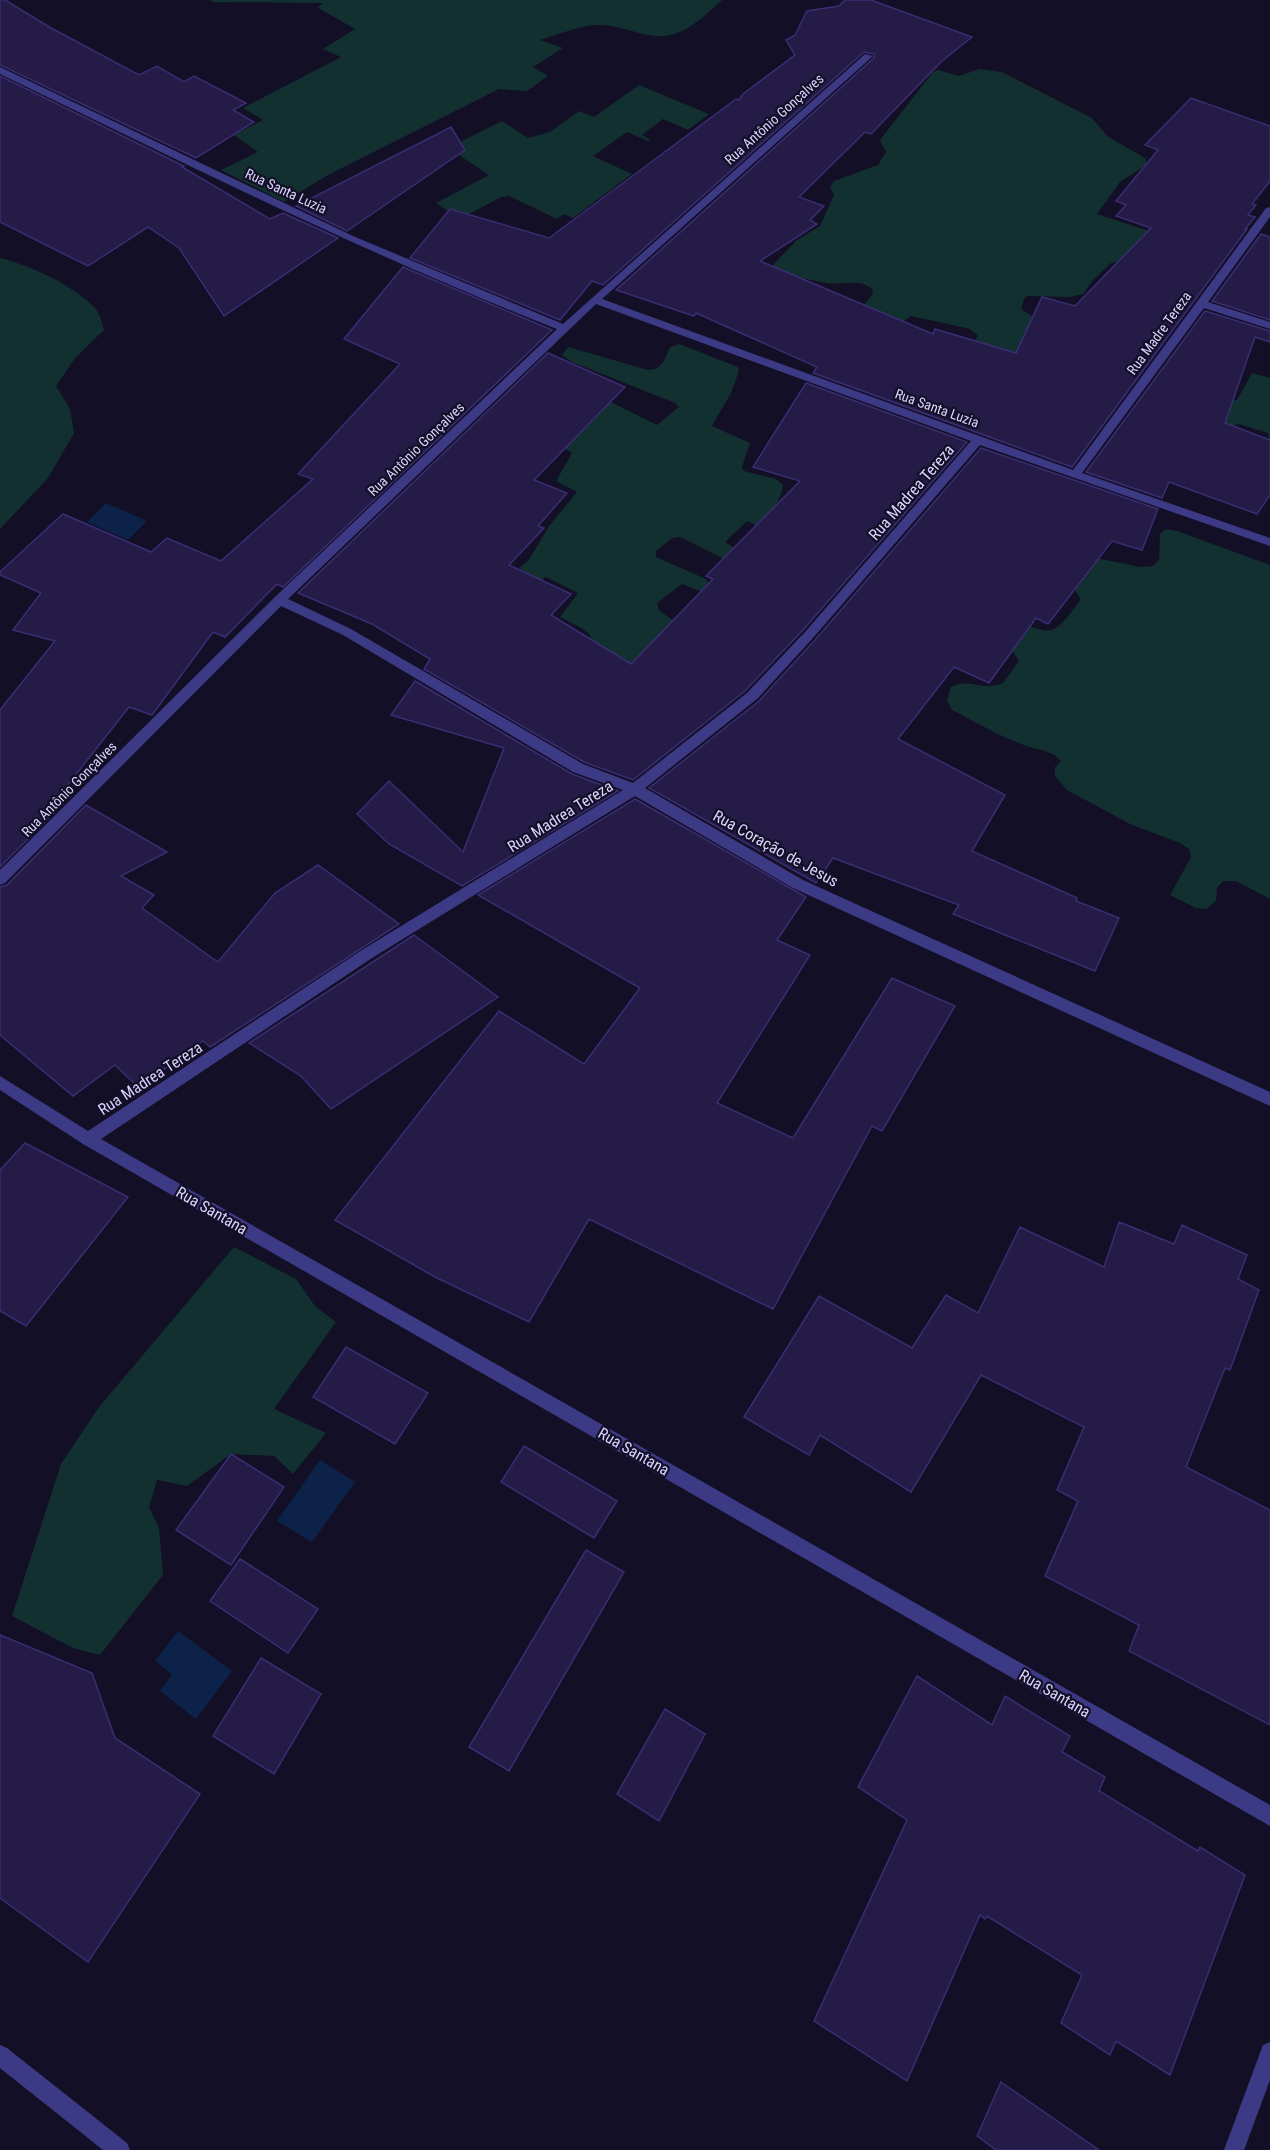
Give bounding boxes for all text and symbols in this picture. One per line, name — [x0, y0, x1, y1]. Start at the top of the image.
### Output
street label: Rua Antônio Gonçalves — [721, 70, 827, 168]
street label: Rua Santa Luzia — [243, 165, 329, 217]
street label: Rua Madre Tereza — [1124, 288, 1194, 378]
street label: Rua Santa Luzia — [893, 385, 981, 431]
street label: Rua Antônio Gonçalves — [365, 399, 467, 499]
street label: Rua Madrea Tereza — [865, 441, 958, 544]
street label: Rua Antônio Gonçalves — [18, 738, 120, 840]
street label: Rua Madrea Tereza — [504, 776, 616, 856]
street label: Rua Coração de Jesus — [710, 806, 842, 891]
street label: Rua Madrea Tereza — [95, 1038, 206, 1119]
street label: Rua Santana — [173, 1182, 251, 1238]
street label: Rua Santana — [595, 1423, 673, 1479]
street label: Rua Santana — [1016, 1665, 1094, 1721]

